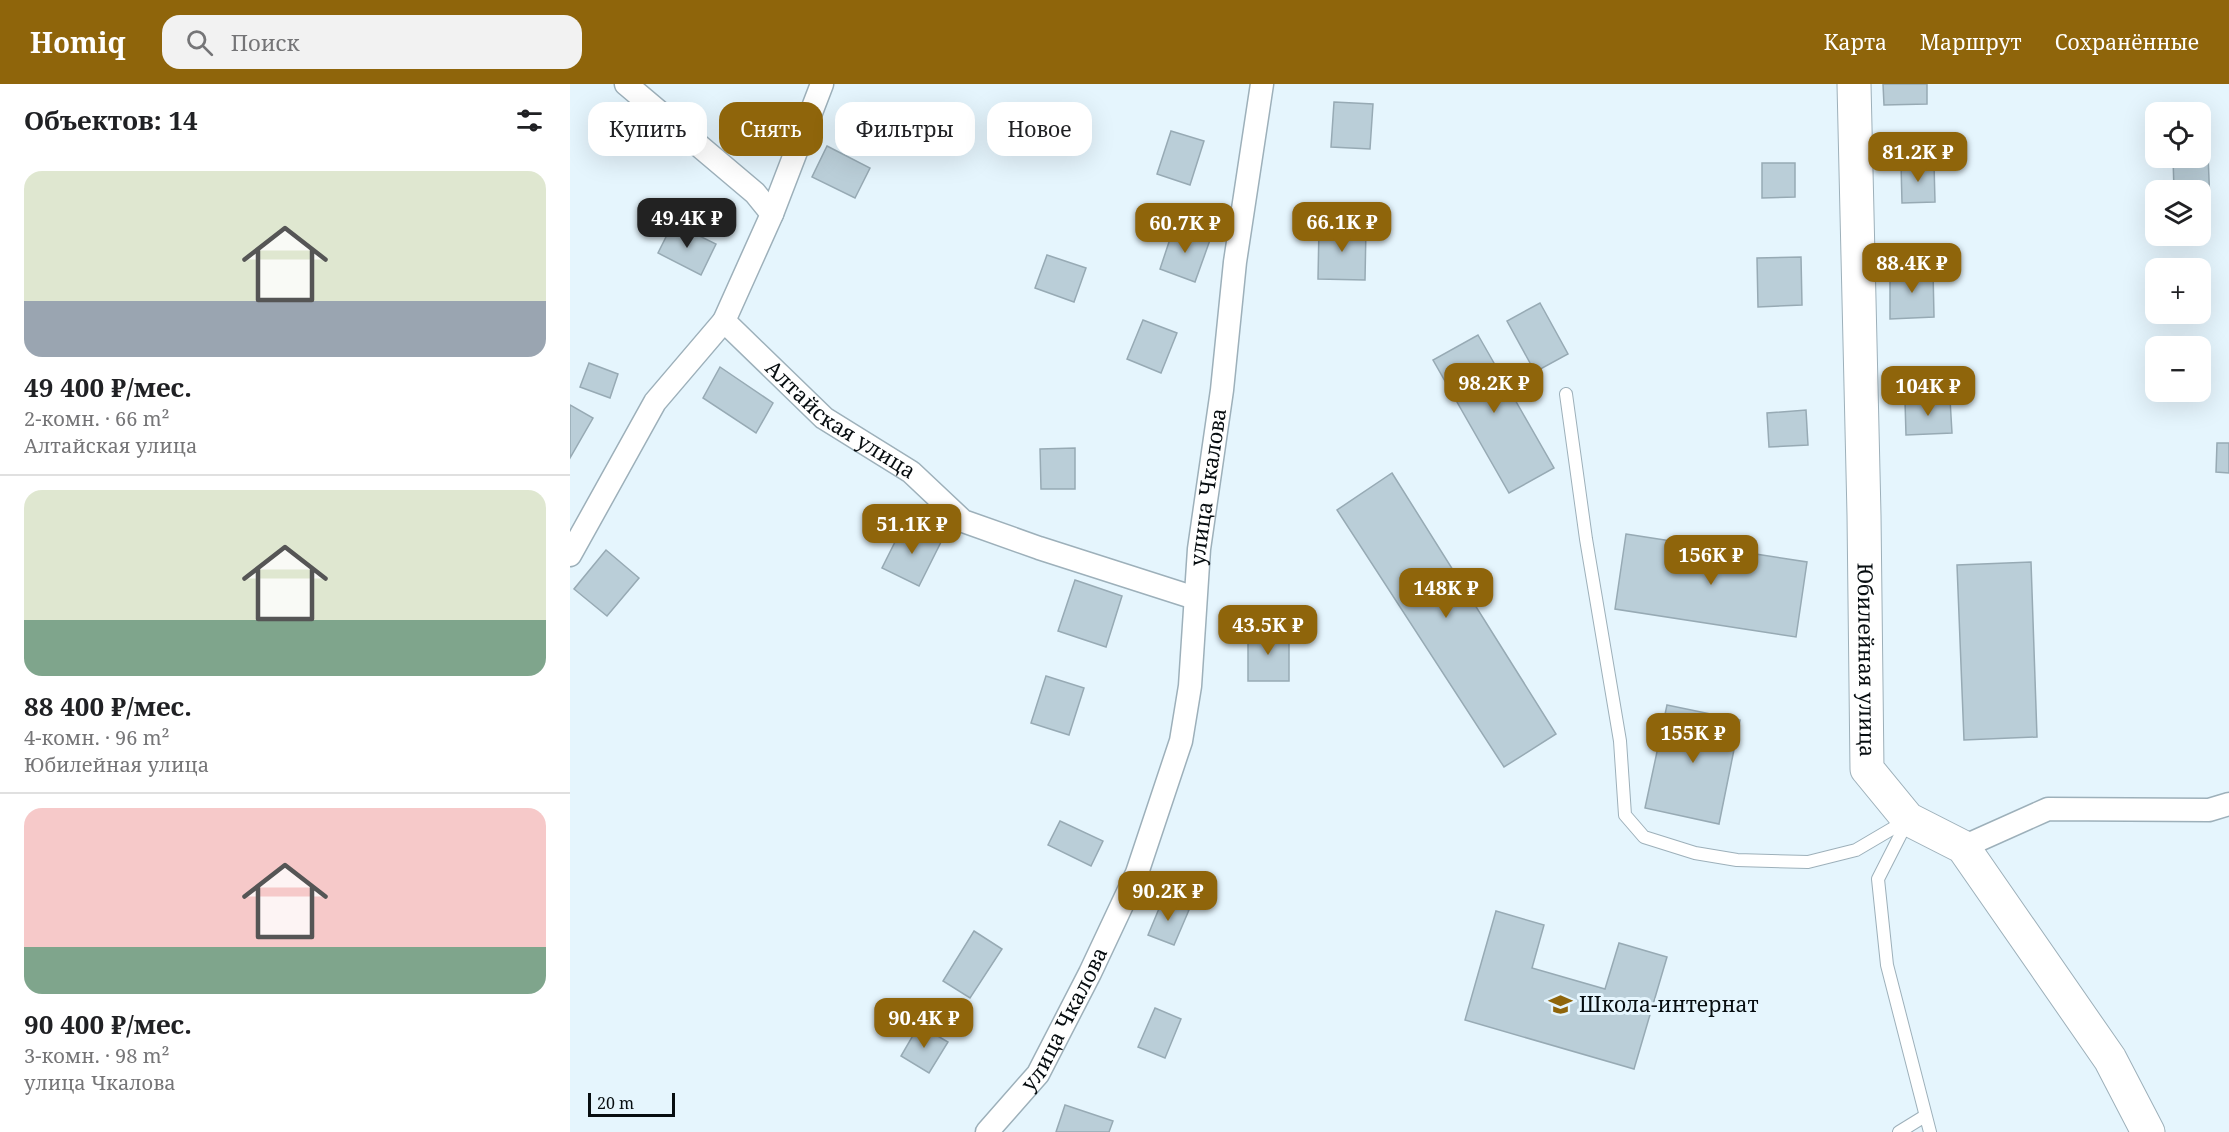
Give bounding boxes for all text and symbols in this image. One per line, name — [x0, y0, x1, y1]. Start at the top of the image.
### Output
search box — [162, 15, 582, 69]
text: Homiq — [30, 23, 126, 61]
icon: search — [183, 26, 216, 59]
text: Поиск — [231, 27, 299, 57]
text: Карта — [1824, 28, 1887, 56]
text: Маршрут — [1920, 28, 2022, 56]
text: Сохранённые — [2055, 28, 2199, 56]
text: Объектов: 14 — [24, 102, 198, 138]
chip: Купить — [588, 102, 707, 156]
chip: Снять — [719, 102, 823, 156]
chip: Фильтры — [835, 102, 975, 156]
chip: Новое — [987, 102, 1092, 156]
map controls — [2145, 102, 2211, 402]
button: locate — [2145, 102, 2211, 168]
icon: filters — [513, 104, 546, 137]
pin: 81.2K ₽ — [1863, 132, 1973, 183]
text: 81.2K ₽ — [1882, 138, 1954, 165]
button: layers — [2145, 180, 2211, 246]
pin: 49.4K ₽ — [632, 198, 742, 249]
pin: 66.1K ₽ — [1287, 202, 1397, 253]
pin: 60.7K ₽ — [1130, 203, 1240, 254]
text: 49.4K ₽ — [651, 204, 723, 231]
text: 66.1K ₽ — [1306, 208, 1378, 235]
text: 60.7K ₽ — [1149, 209, 1221, 236]
icon: home — [231, 210, 339, 318]
pin: 88.4K ₽ — [1857, 243, 1967, 294]
text: 88.4K ₽ — [1876, 249, 1948, 276]
button: + — [2145, 258, 2211, 324]
button: − — [2145, 336, 2211, 402]
street label: Алтайская улица — [760, 354, 921, 485]
pin: 98.2K ₽ — [1439, 363, 1549, 414]
pin: 104K ₽ — [1879, 366, 1977, 417]
text: 49 400 ₽/мес. — [24, 369, 192, 405]
text: 98.2K ₽ — [1458, 369, 1530, 396]
text: 104K ₽ — [1895, 372, 1961, 399]
text: 2-комн. · 66 m² — [24, 405, 170, 432]
street label: улица Чкалова — [1183, 406, 1232, 567]
text: Алтайская улица — [24, 432, 197, 459]
pin: 51.1K ₽ — [857, 504, 967, 555]
text: 51.1K ₽ — [876, 510, 948, 537]
icon: home — [231, 529, 339, 637]
pin: 156K ₽ — [1662, 535, 1760, 586]
text: 156K ₽ — [1678, 541, 1744, 568]
street label: Юбилейная улица — [1852, 562, 1882, 757]
pin: 148K ₽ — [1397, 568, 1495, 619]
text: 148K ₽ — [1413, 574, 1479, 601]
pin: 43.5K ₽ — [1213, 605, 1323, 656]
text: 43.5K ₽ — [1232, 611, 1304, 638]
text: 88 400 ₽/мес. — [24, 688, 192, 724]
pin: 155K ₽ — [1644, 713, 1742, 764]
text: 155K ₽ — [1660, 719, 1726, 746]
text: 4-комн. · 96 m² — [24, 724, 170, 751]
text: Юбилейная улица — [24, 751, 209, 778]
icon: home — [231, 847, 339, 955]
pin: 90.2K ₽ — [1113, 871, 1223, 922]
text: 90.2K ₽ — [1132, 877, 1204, 904]
street label: улица Чкалова — [1014, 942, 1113, 1097]
place label: Школа-интернат — [1579, 990, 1759, 1018]
school or university icon: Школа-интернат — [1548, 992, 1574, 1018]
pin: 90.4K ₽ — [869, 998, 979, 1049]
text: 90.4K ₽ — [888, 1004, 960, 1031]
text: 90 400 ₽/мес. — [24, 1006, 192, 1042]
text: 3-комн. · 98 m² — [24, 1042, 170, 1069]
text: улица Чкалова — [24, 1069, 176, 1096]
scale bar — [588, 1090, 675, 1118]
text: 20 m — [597, 1092, 634, 1114]

